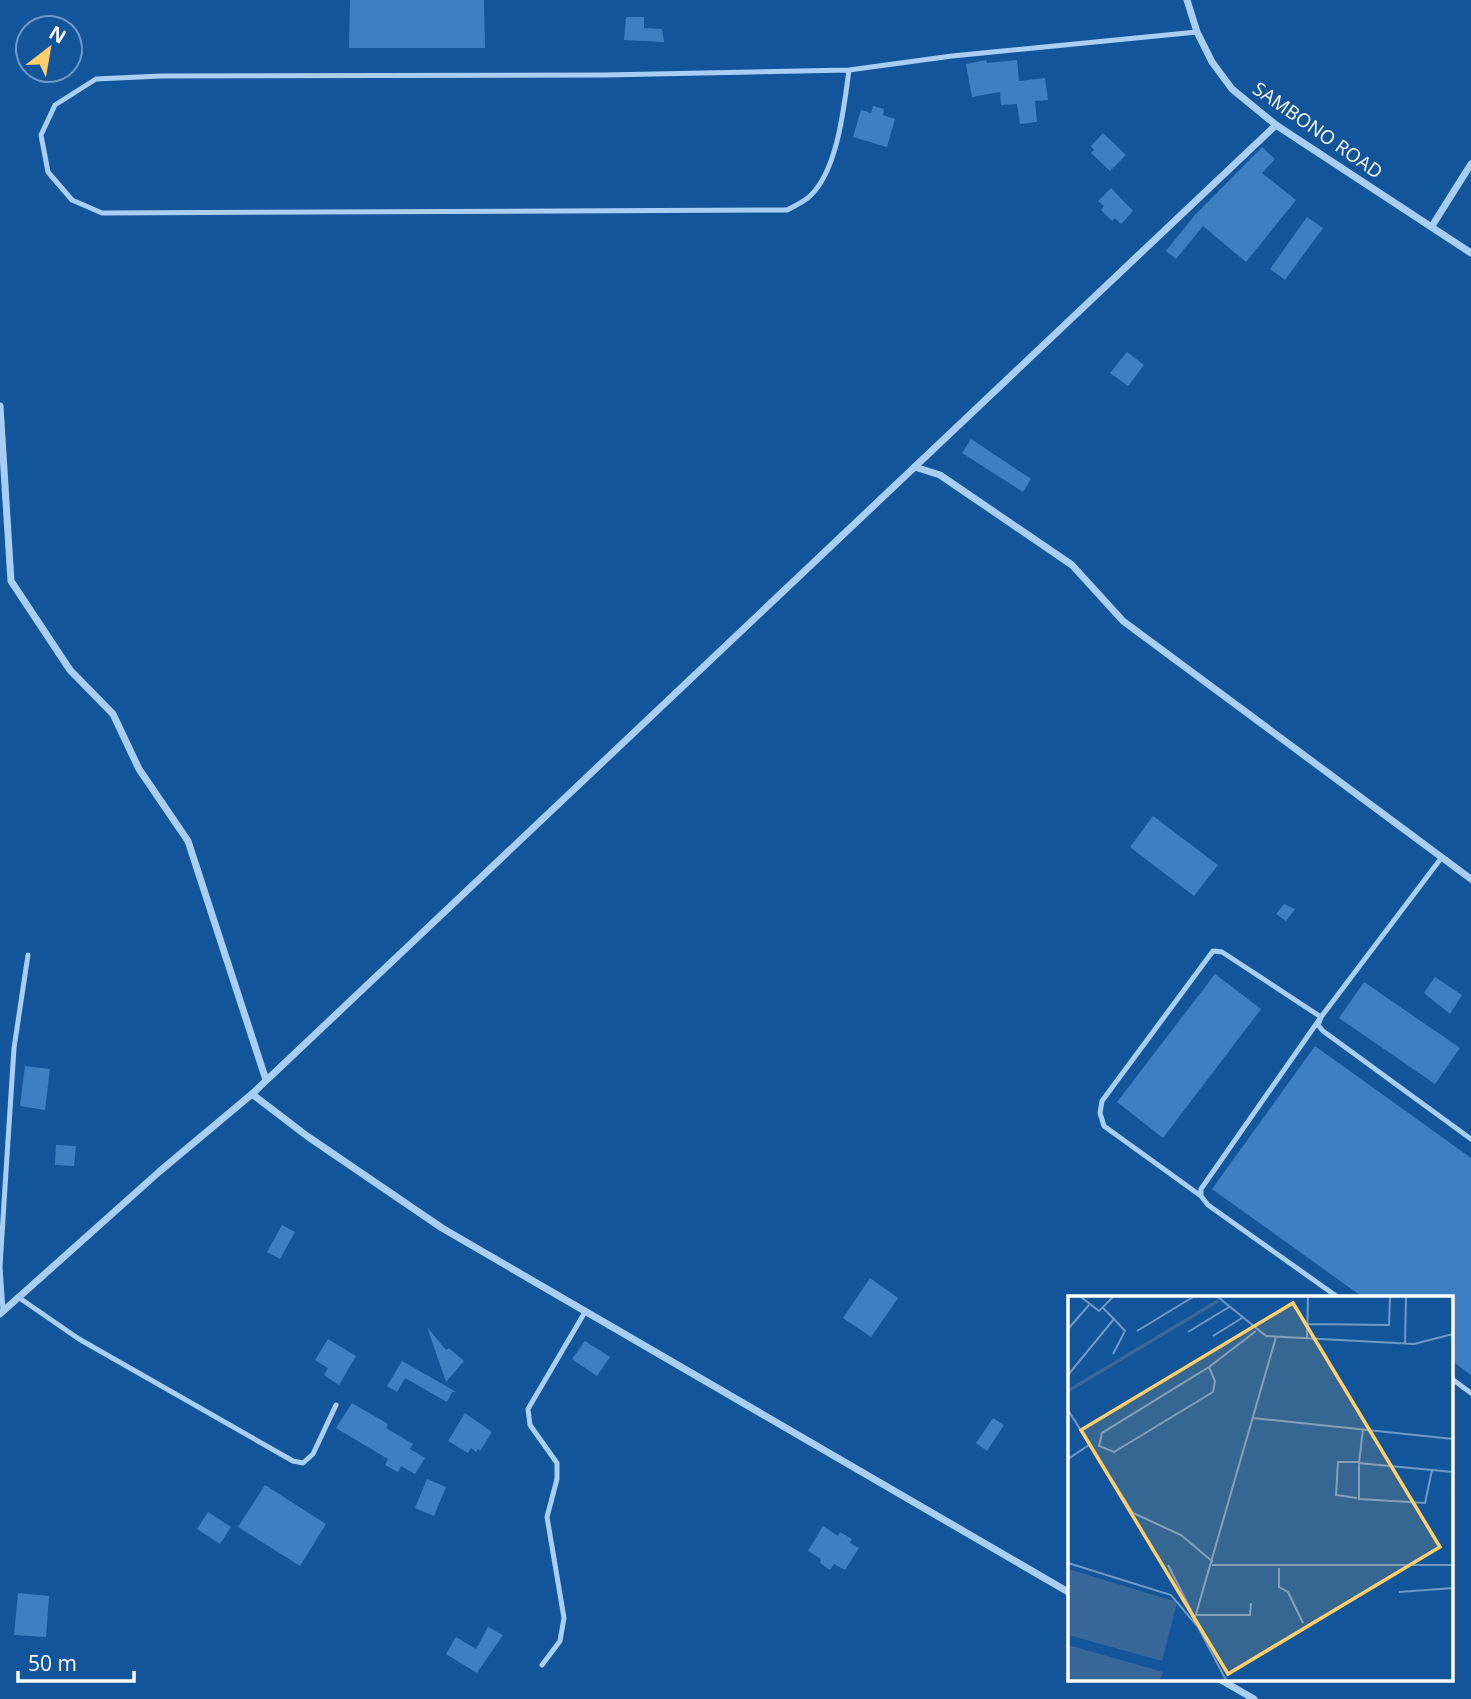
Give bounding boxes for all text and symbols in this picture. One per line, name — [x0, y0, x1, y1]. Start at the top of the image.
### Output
north arrow — [14, 14, 84, 84]
text: N — [44, 19, 71, 50]
street label: SAMBONO ROAD — [1248, 75, 1388, 185]
inset map — [1068, 1296, 1454, 1682]
scale bar — [18, 1640, 133, 1684]
text: 50 m — [28, 1649, 77, 1677]

